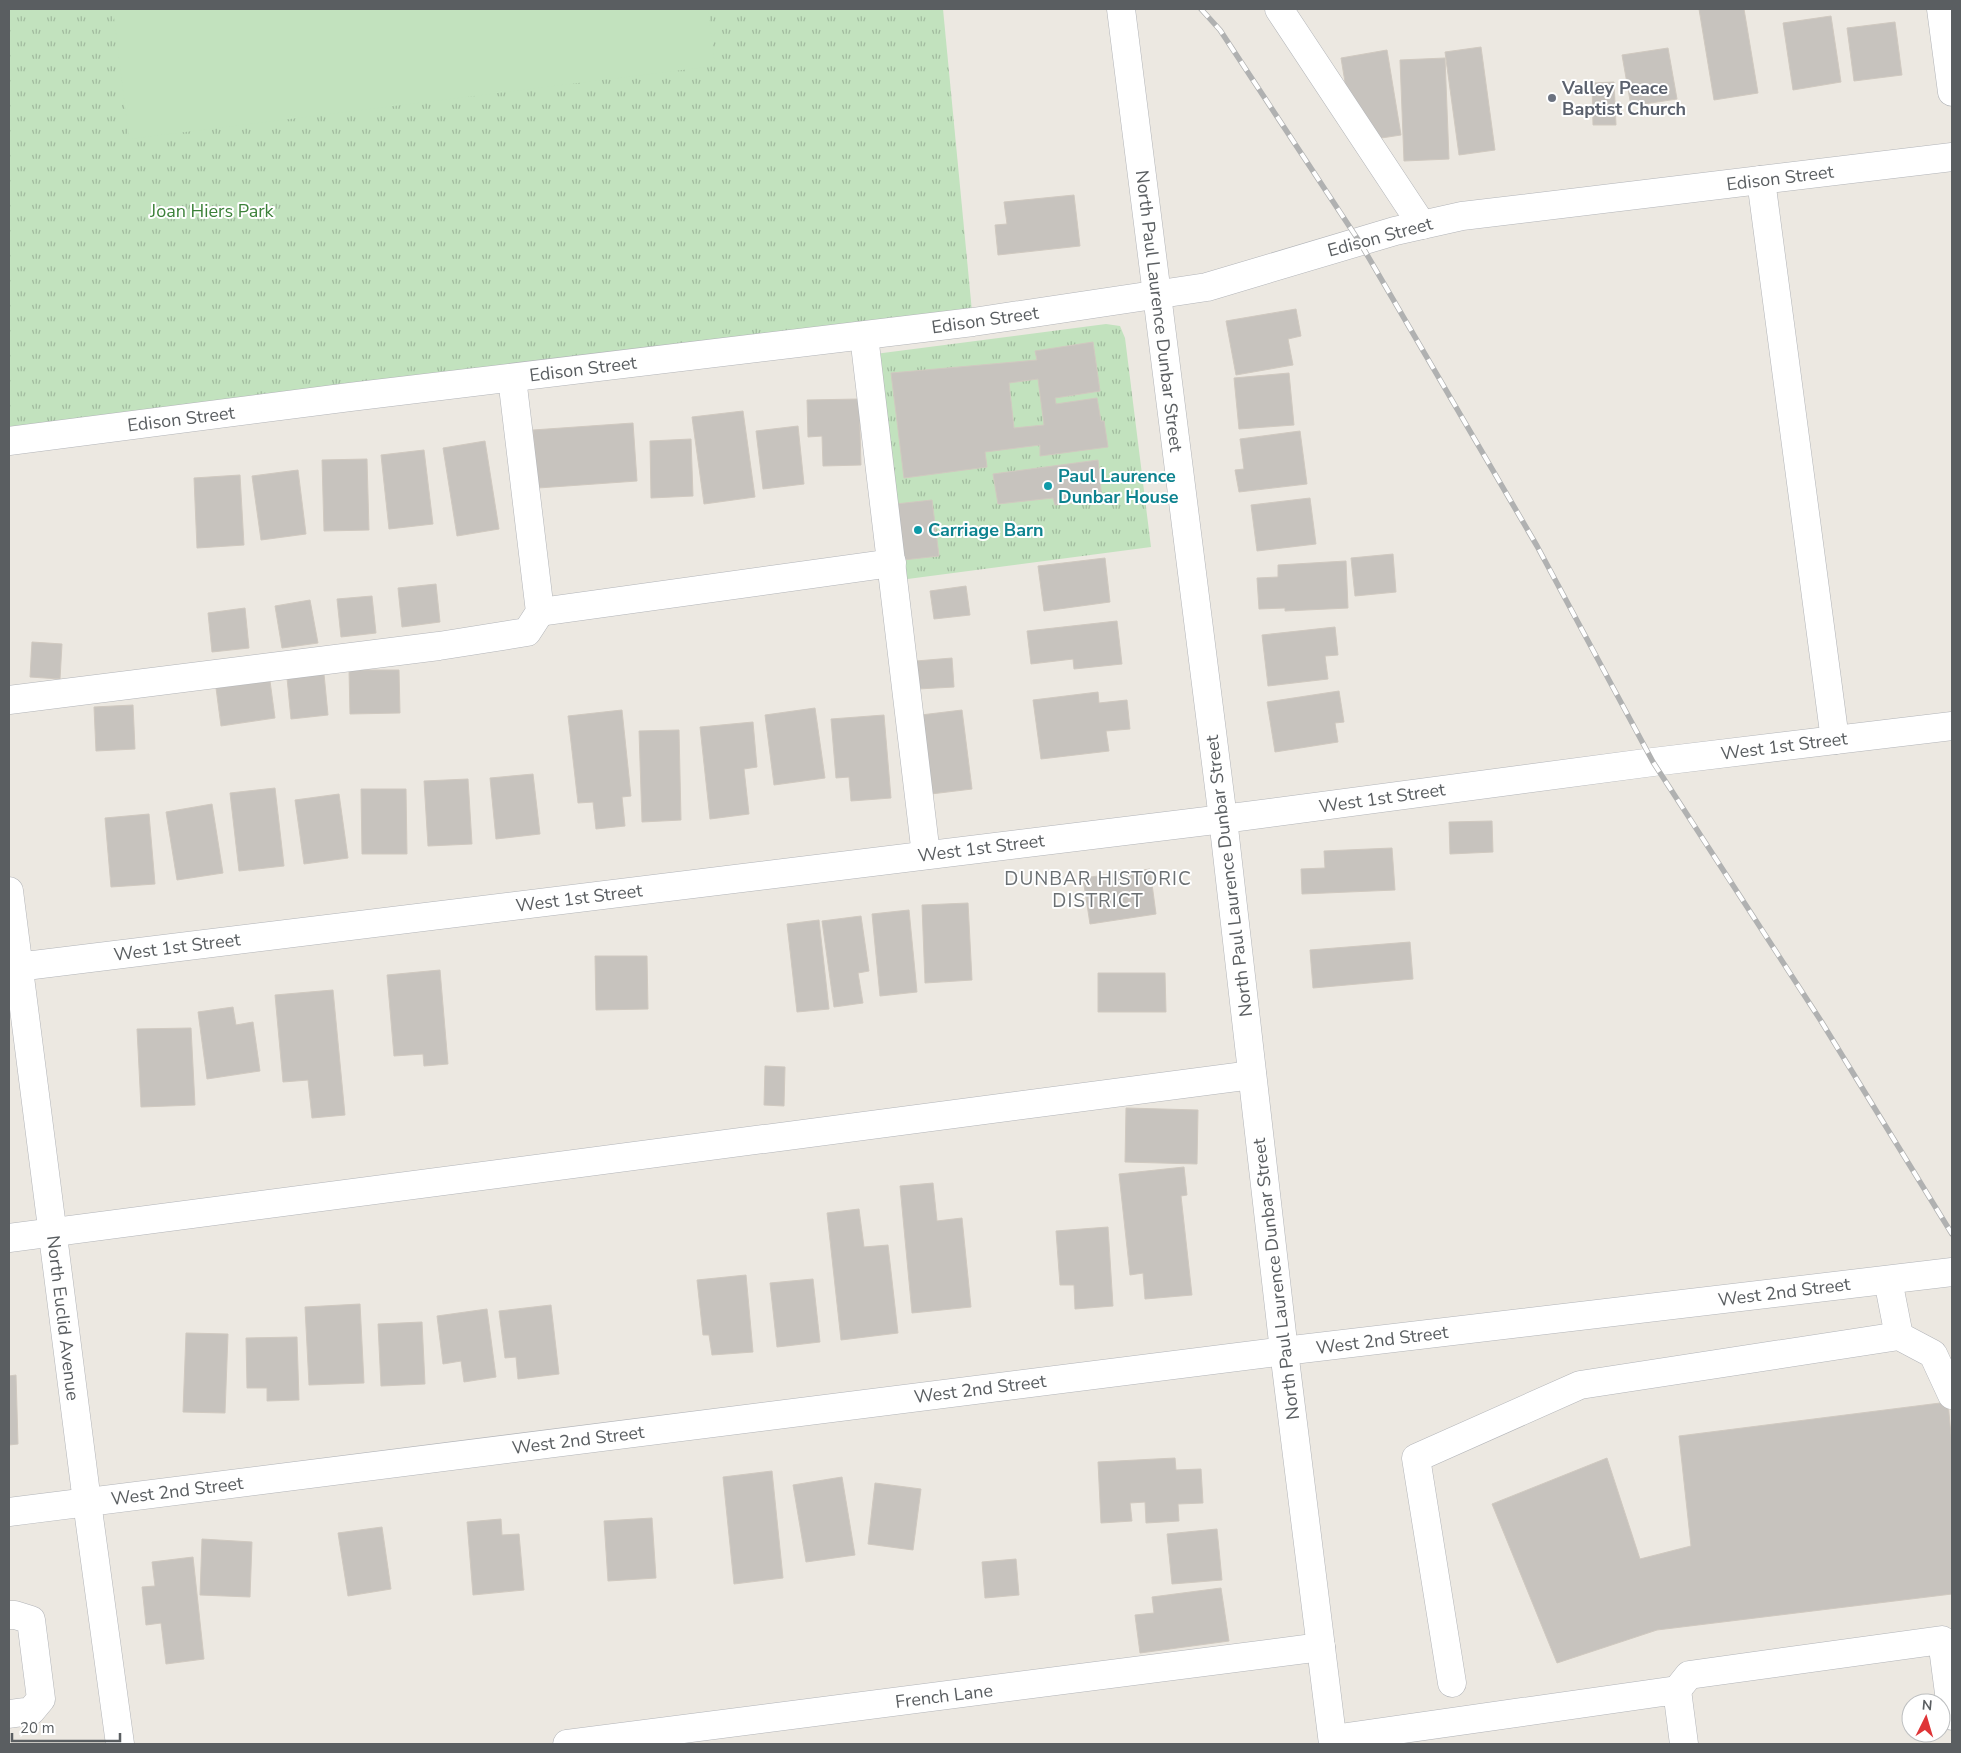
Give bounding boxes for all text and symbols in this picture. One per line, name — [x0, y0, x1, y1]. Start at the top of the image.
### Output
place label: Valley Peace Baptist Church — [1561, 76, 1686, 121]
marker: Valley Peace Baptist Church — [1546, 92, 1558, 104]
street label: Edison Street — [1725, 159, 1836, 196]
street label: North Paul Laurence Dunbar Street — [1130, 169, 1188, 454]
park label: Joan Hiers Park — [149, 199, 275, 223]
street label: Edison Street — [1325, 211, 1436, 263]
street label: Edison Street — [930, 301, 1041, 339]
street label: Edison Street — [528, 350, 639, 387]
street label: Edison Street — [126, 400, 237, 437]
place label: Paul Laurence Dunbar House — [1058, 464, 1179, 509]
marker: Paul Laurence Dunbar House — [1042, 480, 1054, 492]
place label: Carriage Barn — [928, 518, 1044, 542]
marker: Carriage Barn — [912, 524, 924, 536]
street label: West 1st Street — [1719, 726, 1849, 766]
street label: North Paul Laurence Dunbar Street — [1200, 733, 1258, 1018]
street label: West 1st Street — [1317, 777, 1447, 819]
street label: West 1st Street — [916, 828, 1046, 868]
district label: DUNBAR HISTORIC DISTRICT — [1004, 866, 1192, 914]
street label: West 1st Street — [514, 878, 644, 918]
street label: West 1st Street — [112, 927, 242, 967]
street label: North Paul Laurence Dunbar Street — [1247, 1136, 1305, 1421]
street label: North Euclid Avenue — [41, 1234, 85, 1402]
street label: West 2nd Street — [1716, 1272, 1852, 1312]
street label: West 2nd Street — [1314, 1320, 1450, 1360]
street label: West 2nd Street — [912, 1369, 1048, 1409]
street label: West 2nd Street — [510, 1420, 646, 1460]
street label: West 2nd Street — [109, 1471, 245, 1511]
street label: French Lane — [894, 1678, 994, 1714]
north arrow — [1901, 1693, 1951, 1743]
text: N — [1921, 1696, 1933, 1715]
scale bar — [12, 1710, 120, 1742]
text: 20 m — [20, 1718, 55, 1738]

